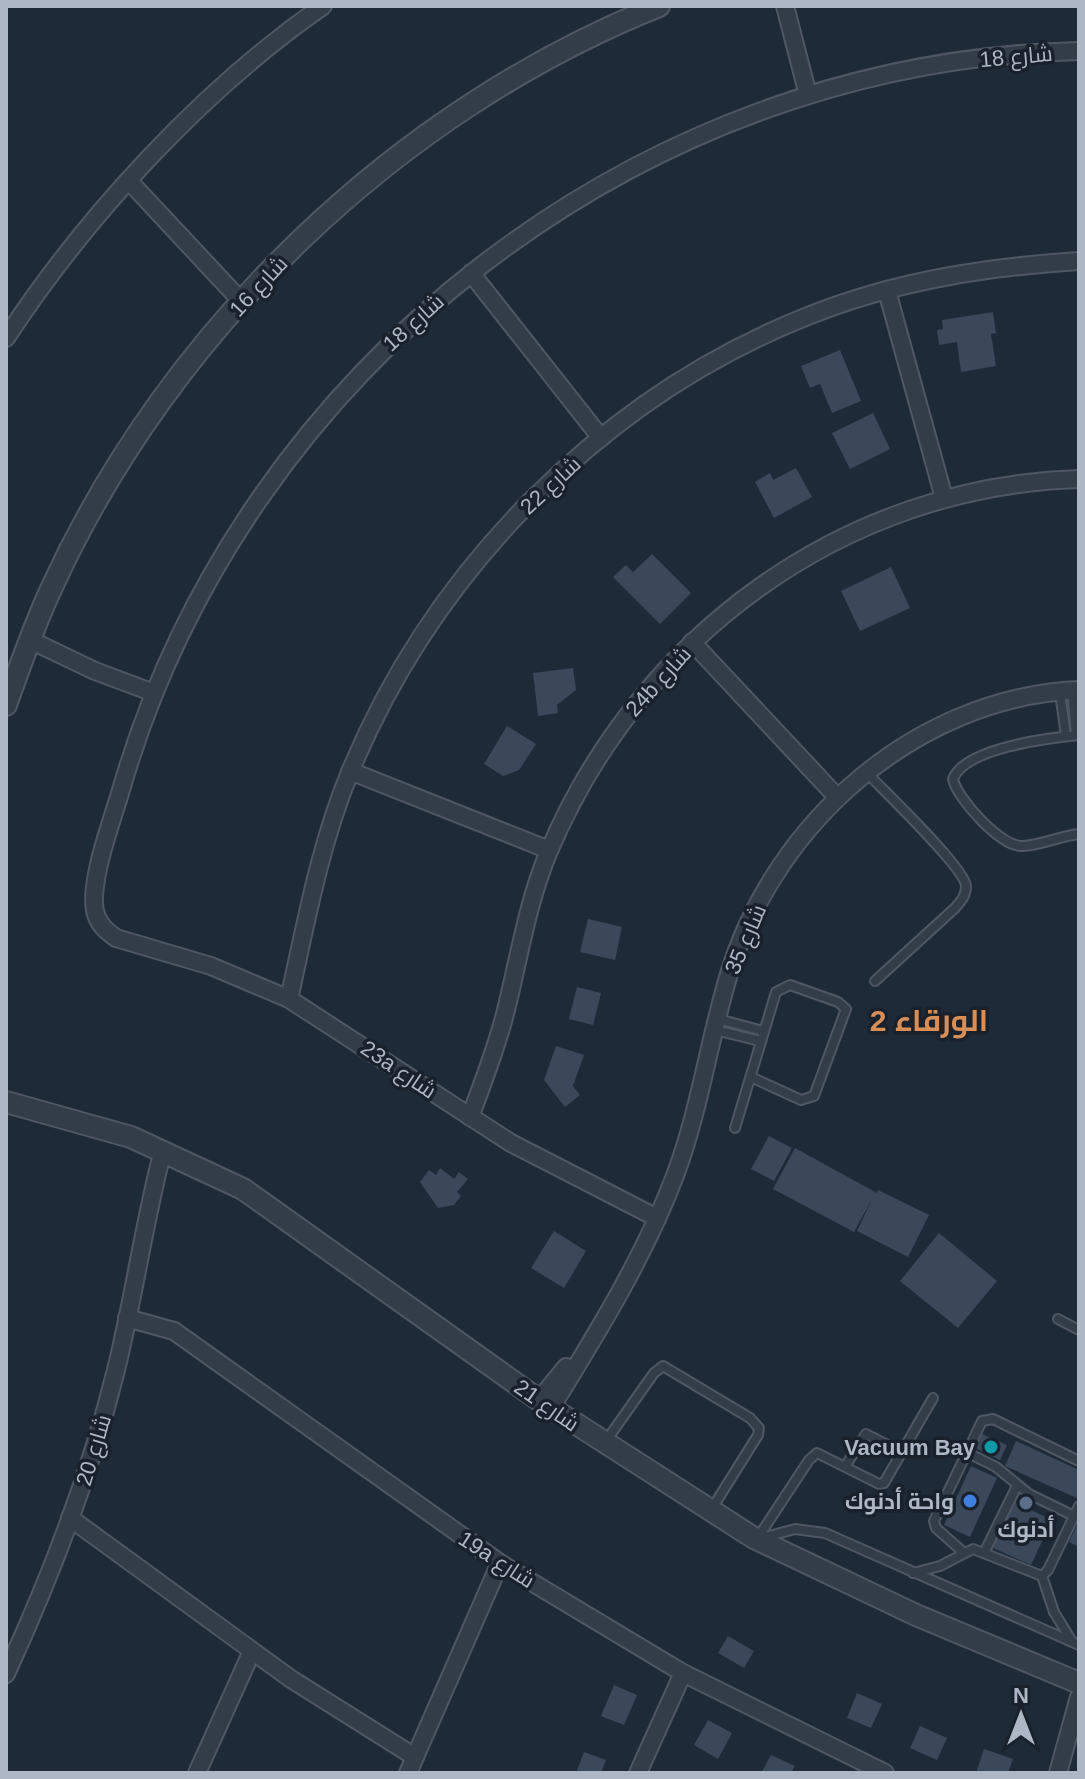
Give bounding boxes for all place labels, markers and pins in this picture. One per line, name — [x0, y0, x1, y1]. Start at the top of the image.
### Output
place label: Vacuum Bay — [844, 1435, 976, 1460]
marker: Vacuum Bay — [982, 1438, 1000, 1456]
place label: واحة أدنوك — [845, 1487, 954, 1515]
marker: واحة أدنوك — [961, 1492, 979, 1510]
marker: أدنوك — [1017, 1494, 1035, 1512]
place label: أدنوك — [998, 1515, 1055, 1543]

